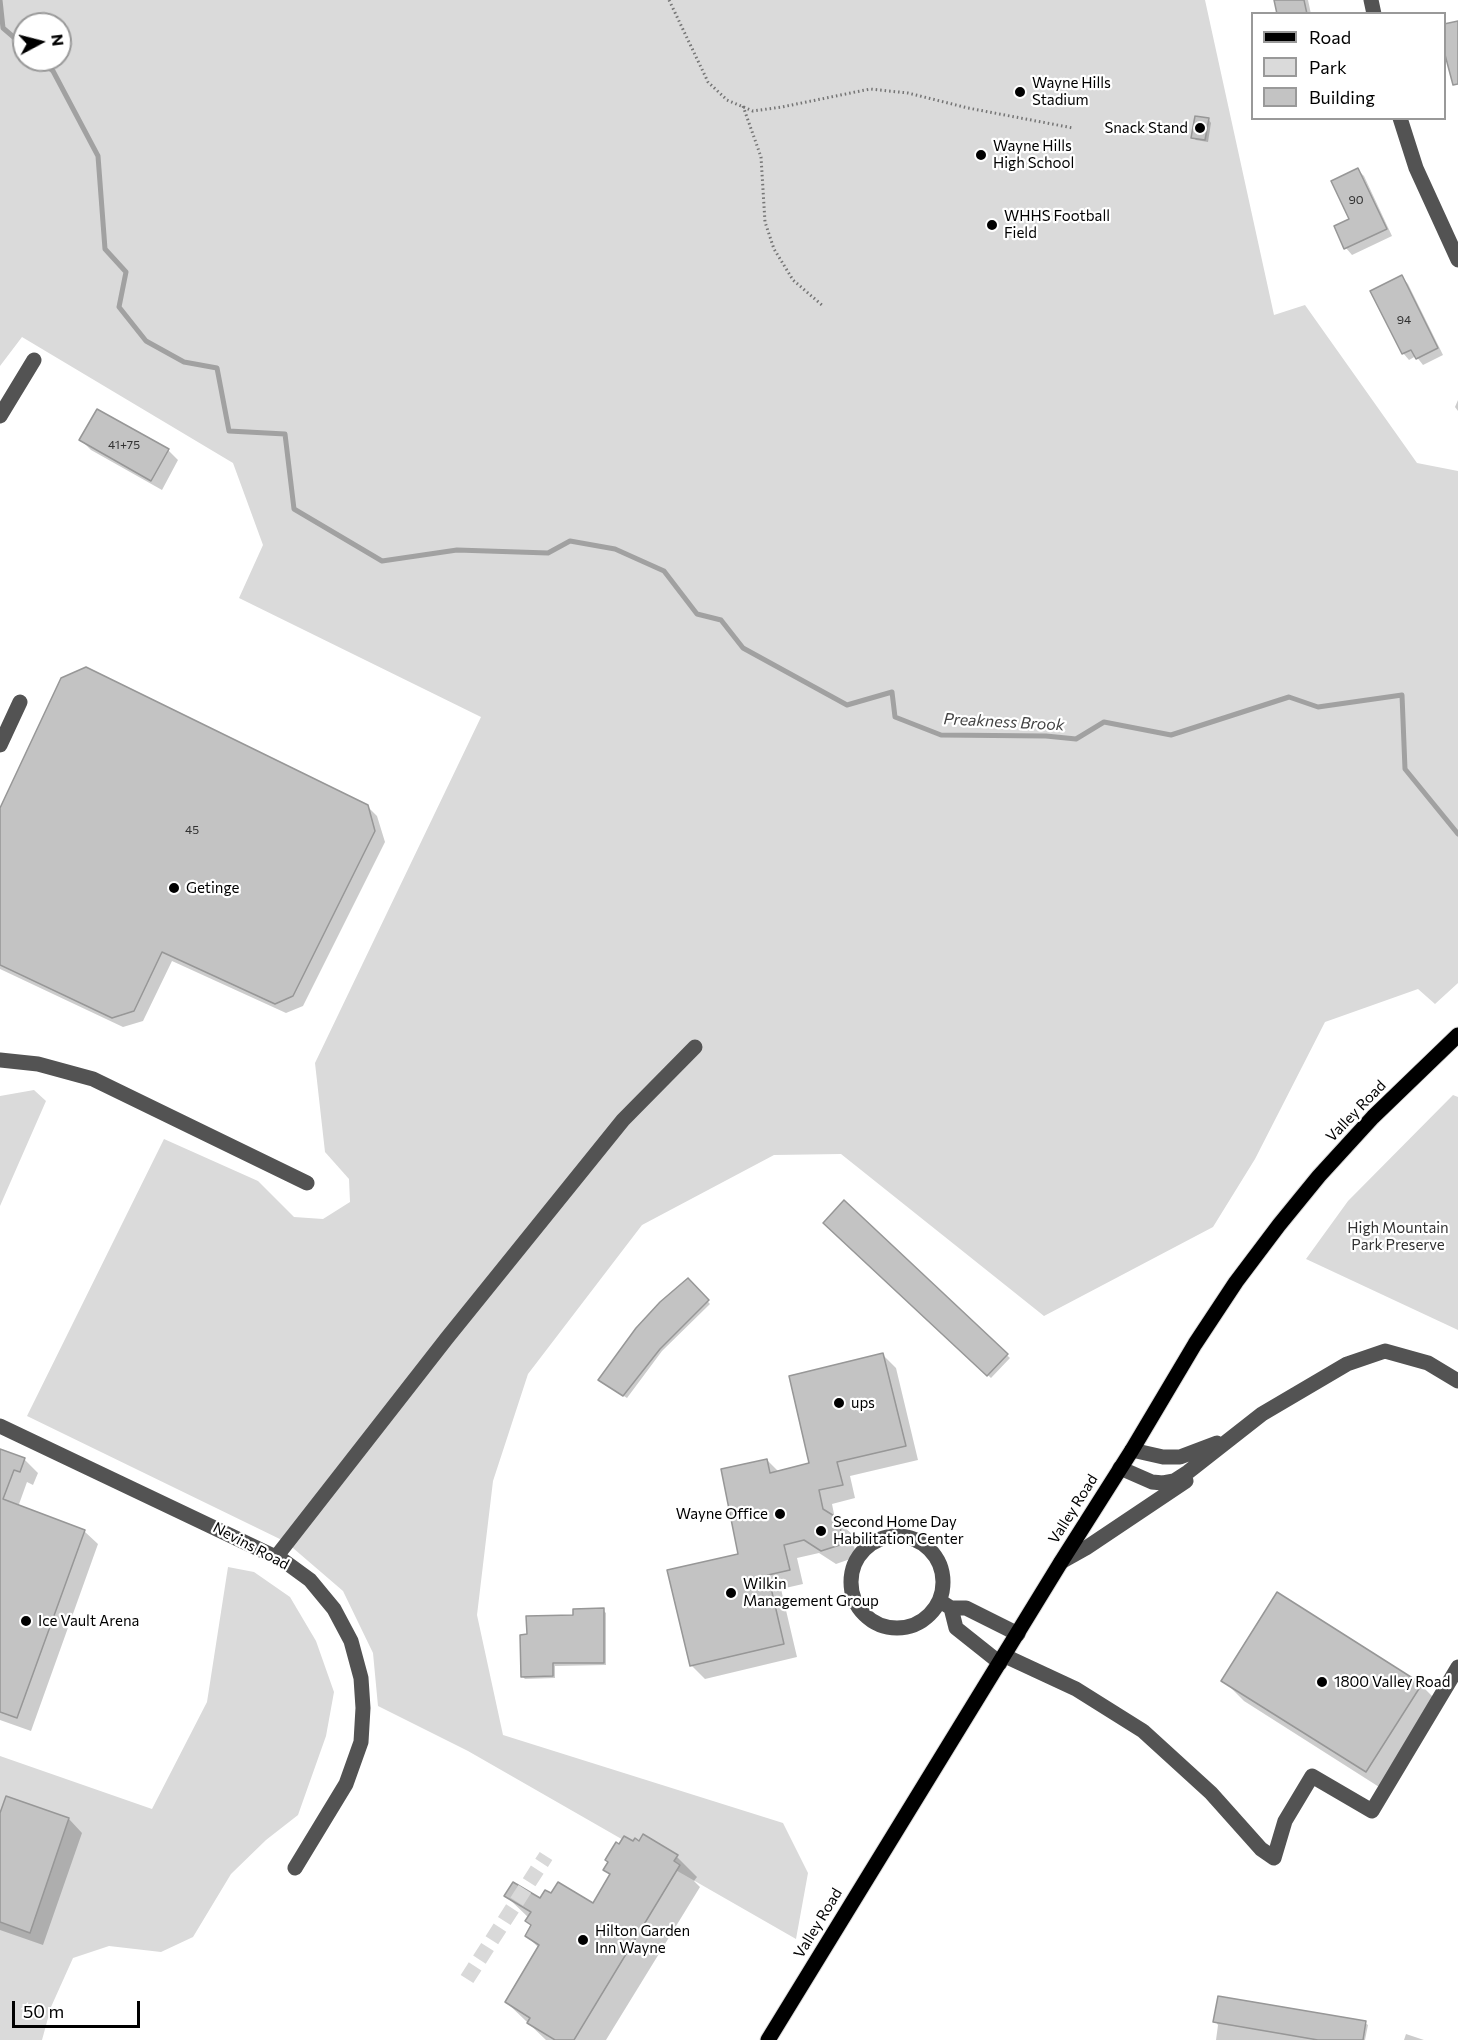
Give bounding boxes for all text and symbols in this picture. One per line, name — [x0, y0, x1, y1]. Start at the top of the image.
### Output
north arrow — [12, 12, 72, 72]
legend — [1251, 12, 1446, 120]
text: Road — [1309, 26, 1351, 48]
text: N — [48, 33, 69, 47]
text: Park — [1309, 56, 1347, 78]
place label: Wayne Hills Stadium — [1032, 74, 1111, 109]
marker: Wayne Hills Stadium — [1013, 85, 1027, 99]
text: Building — [1309, 86, 1375, 108]
place label: Snack Stand — [1104, 119, 1188, 137]
marker: Snack Stand — [1193, 121, 1207, 135]
place label: Wayne Hills High School — [993, 137, 1074, 172]
marker: Wayne Hills High School — [974, 148, 988, 162]
house number: 90 — [1348, 193, 1364, 207]
place label: WHHS Football Field — [1004, 207, 1110, 242]
marker: WHHS Football Field — [985, 218, 999, 232]
house number: 94 — [1397, 313, 1411, 327]
house number: 41+75 — [108, 438, 140, 452]
water label: Preakness Brook — [943, 709, 1065, 735]
house number: 45 — [185, 823, 199, 837]
place label: Getinge — [186, 879, 239, 897]
marker: Getinge — [167, 881, 181, 895]
street label: Valley Road — [1322, 1077, 1390, 1145]
park label: High Mountain Park Preserve — [1347, 1219, 1449, 1254]
place label: ups — [851, 1394, 875, 1412]
marker: ups — [832, 1396, 846, 1410]
street label: Valley Road — [1045, 1471, 1101, 1547]
place label: Wayne Office — [676, 1505, 768, 1523]
marker: Wayne Office — [773, 1507, 787, 1521]
place label: Second Home Day Habilitation Center — [833, 1513, 964, 1548]
street label: Nevins Road — [210, 1518, 292, 1574]
marker: Second Home Day Habilitation Center — [814, 1524, 828, 1538]
place label: Wilkin Management Group — [743, 1575, 879, 1610]
marker: Wilkin Management Group — [724, 1586, 738, 1600]
place label: Ice Vault Arena — [38, 1612, 139, 1630]
marker: Ice Vault Arena — [19, 1614, 33, 1628]
place label: 1800 Valley Road — [1334, 1673, 1450, 1691]
marker: 1800 Valley Road — [1315, 1675, 1329, 1689]
street label: Valley Road — [790, 1885, 846, 1961]
place label: Hilton Garden Inn Wayne — [595, 1922, 690, 1957]
marker: Hilton Garden Inn Wayne — [576, 1933, 590, 1947]
scale bar — [15, 1989, 142, 2027]
text: 50 m — [23, 2000, 64, 2022]

